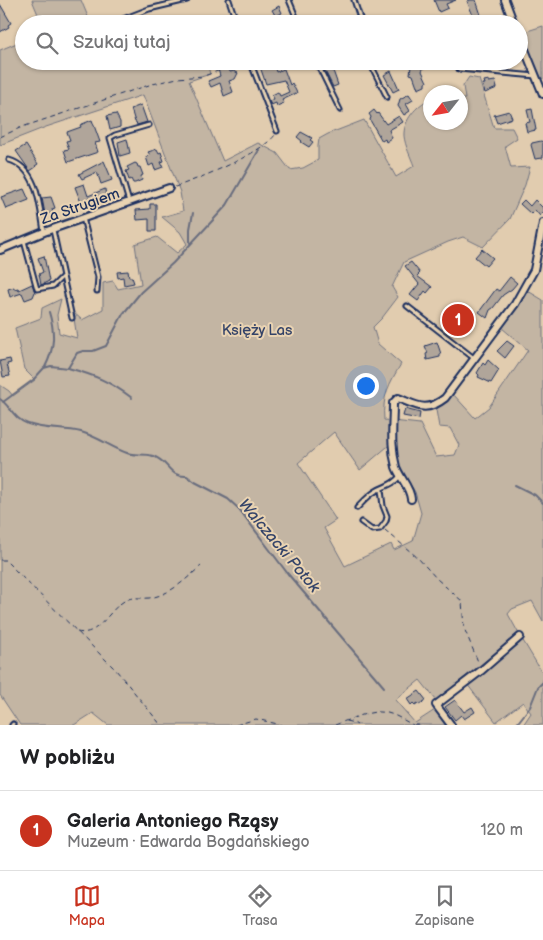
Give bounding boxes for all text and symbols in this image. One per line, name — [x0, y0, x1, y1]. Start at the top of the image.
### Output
search box — [15, 15, 528, 70]
icon: search — [33, 29, 61, 57]
text: Szukaj tutaj — [73, 31, 170, 54]
north arrow — [423, 85, 468, 130]
street label: Za Strugiem — [37, 184, 122, 229]
pin: 1 — [442, 301, 474, 339]
park label: Księży Las — [222, 321, 293, 340]
your location — [353, 373, 379, 399]
water label: Walczacki Potok — [234, 495, 324, 598]
text: W pobliżu — [20, 745, 115, 770]
text: Galeria Antoniego Rząsy — [67, 810, 278, 833]
text: 1 — [33, 821, 39, 840]
text: 120 m — [480, 821, 523, 840]
text: Muzeum · Edwarda Bogdańskiego — [67, 833, 310, 852]
tab: Mapa — [69, 882, 105, 929]
tab: Trasa — [242, 882, 278, 929]
tab: Zapisane — [415, 882, 474, 929]

